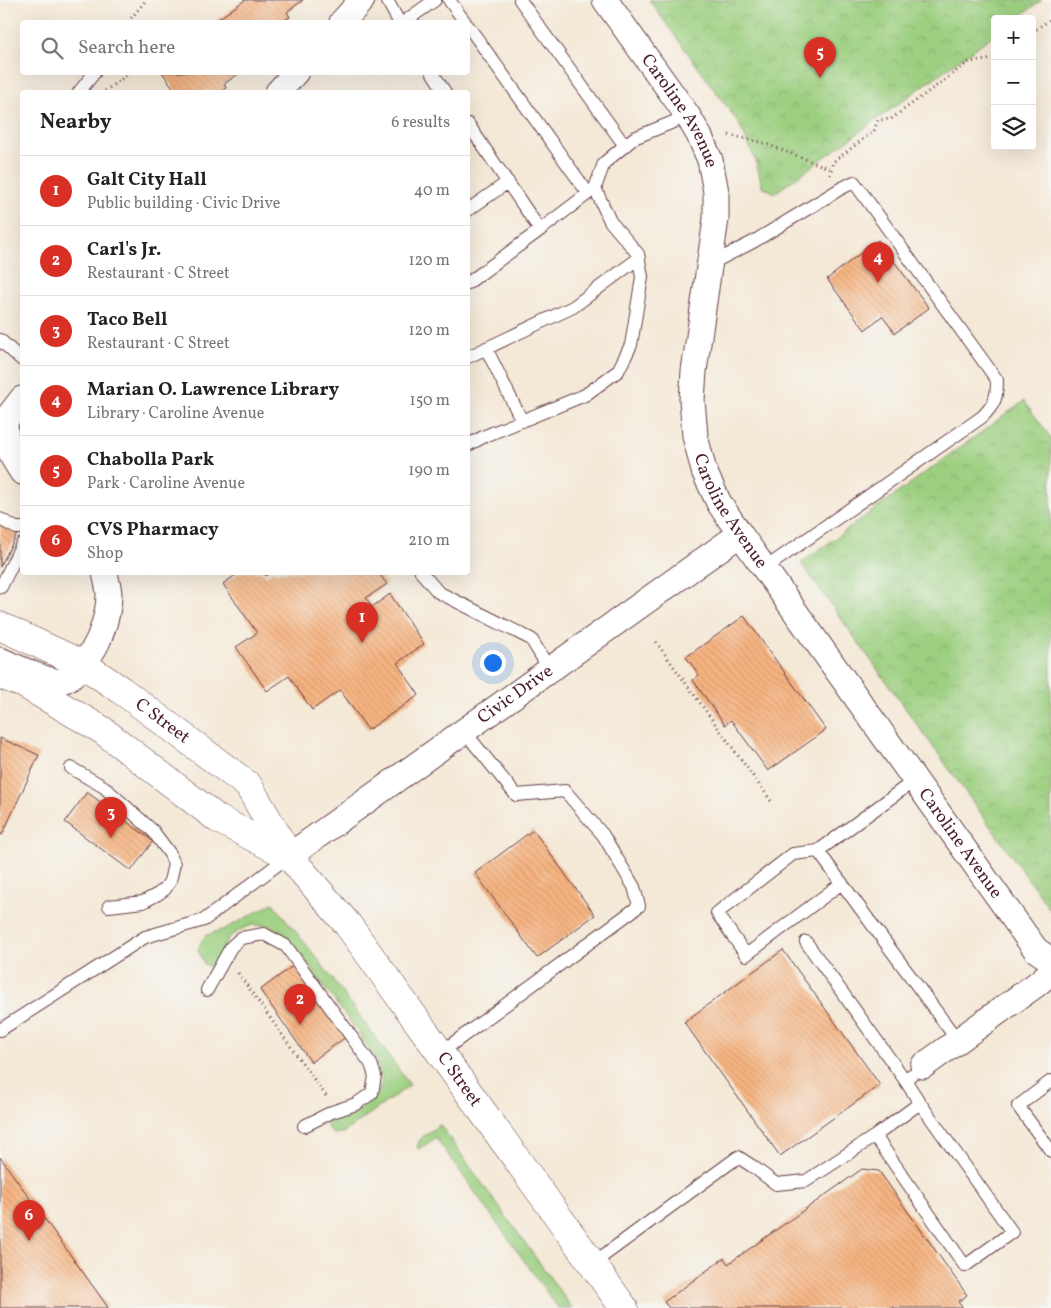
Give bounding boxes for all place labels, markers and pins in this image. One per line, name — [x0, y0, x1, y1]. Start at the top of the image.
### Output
pin: 5 — [804, 37, 836, 78]
pin: 4 — [862, 242, 894, 283]
pin: 1 — [346, 602, 378, 643]
pin: 3 — [95, 797, 127, 838]
pin: 2 — [284, 984, 316, 1025]
pin: 6 — [13, 1200, 45, 1241]

